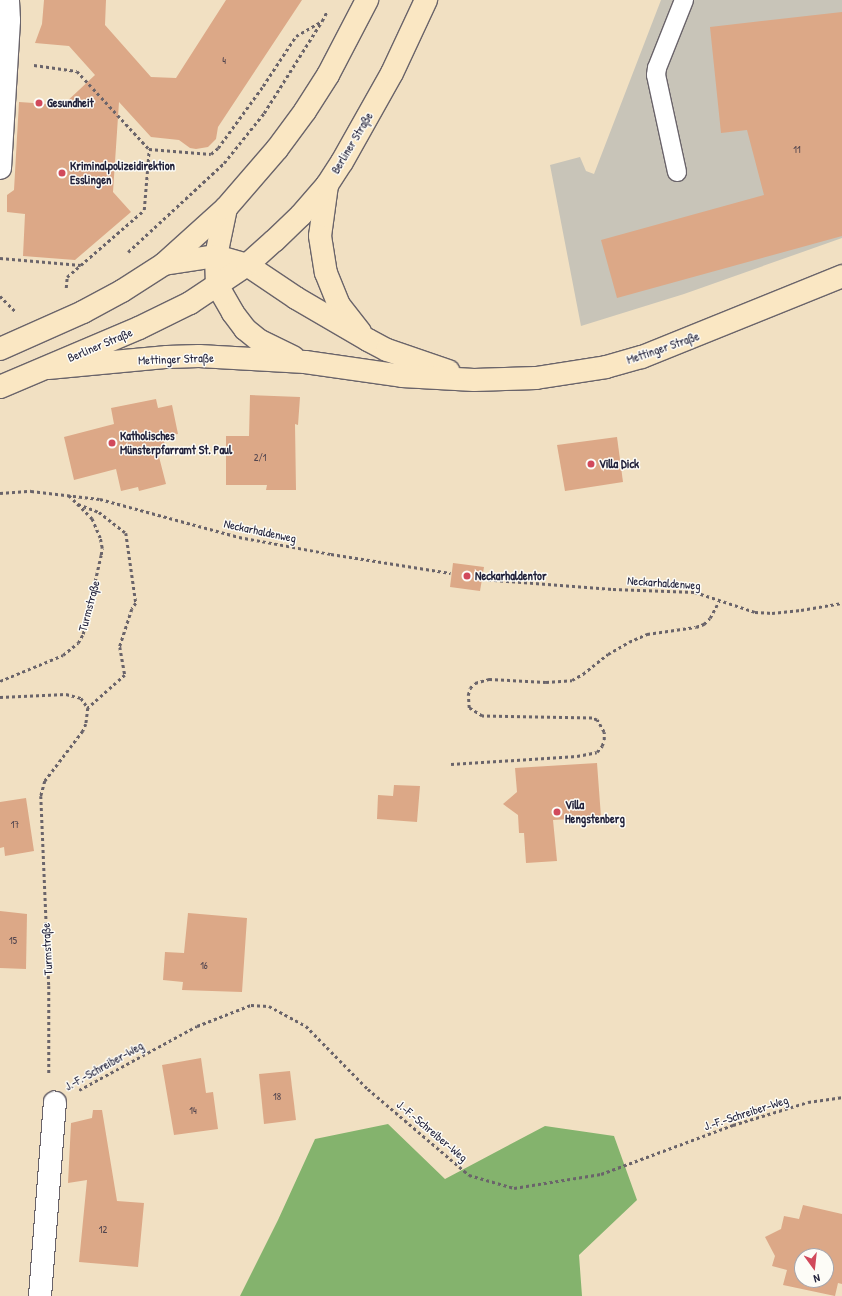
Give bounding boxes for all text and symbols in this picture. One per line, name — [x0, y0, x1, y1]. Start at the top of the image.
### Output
house number: 4 — [222, 55, 226, 67]
place label: Gesundheit — [47, 96, 94, 110]
marker: Gesundheit — [34, 98, 44, 108]
street label: Berliner Straße — [328, 110, 376, 176]
house number: 11 — [793, 144, 801, 156]
place label: Kriminalpolizeidirektion Esslingen — [70, 159, 175, 187]
marker: Kriminalpolizeidirektion Esslingen — [57, 168, 67, 178]
street label: Berliner Straße — [65, 325, 135, 365]
street label: Mettinger Straße — [625, 329, 701, 367]
street label: Mettinger Straße — [138, 350, 214, 368]
place label: Katholisches Münsterpfarramt St. Paul — [120, 429, 232, 457]
marker: Katholisches Münsterpfarramt St. Paul — [107, 438, 117, 448]
house number: 2/1 — [254, 452, 266, 464]
place label: Villa Dick — [599, 457, 639, 471]
marker: Villa Dick — [586, 459, 596, 469]
street label: Neckarhaldenweg — [223, 516, 297, 546]
place label: Neckarhaldentor — [475, 569, 547, 583]
marker: Neckarhaldentor — [462, 571, 472, 581]
street label: Neckarhaldenweg — [627, 573, 701, 593]
street label: Turmstraße — [75, 579, 103, 633]
place label: Villa Hengstenberg — [565, 798, 625, 826]
marker: Villa Hengstenberg — [552, 807, 562, 817]
house number: 17 — [11, 819, 19, 831]
street label: Turmstraße — [38, 922, 56, 976]
house number: 15 — [9, 935, 17, 947]
house number: 16 — [200, 960, 208, 972]
street label: J.-F.-Schreiber-Weg — [62, 1038, 146, 1094]
house number: 18 — [273, 1091, 281, 1103]
street label: J.-F.-Schreiber-Weg — [702, 1093, 790, 1133]
street label: J.-F.-Schreiber-Weg — [394, 1097, 470, 1165]
house number: 14 — [189, 1105, 197, 1117]
house number: 12 — [99, 1224, 107, 1236]
north arrow — [794, 1248, 834, 1288]
text: N — [812, 1271, 821, 1286]

